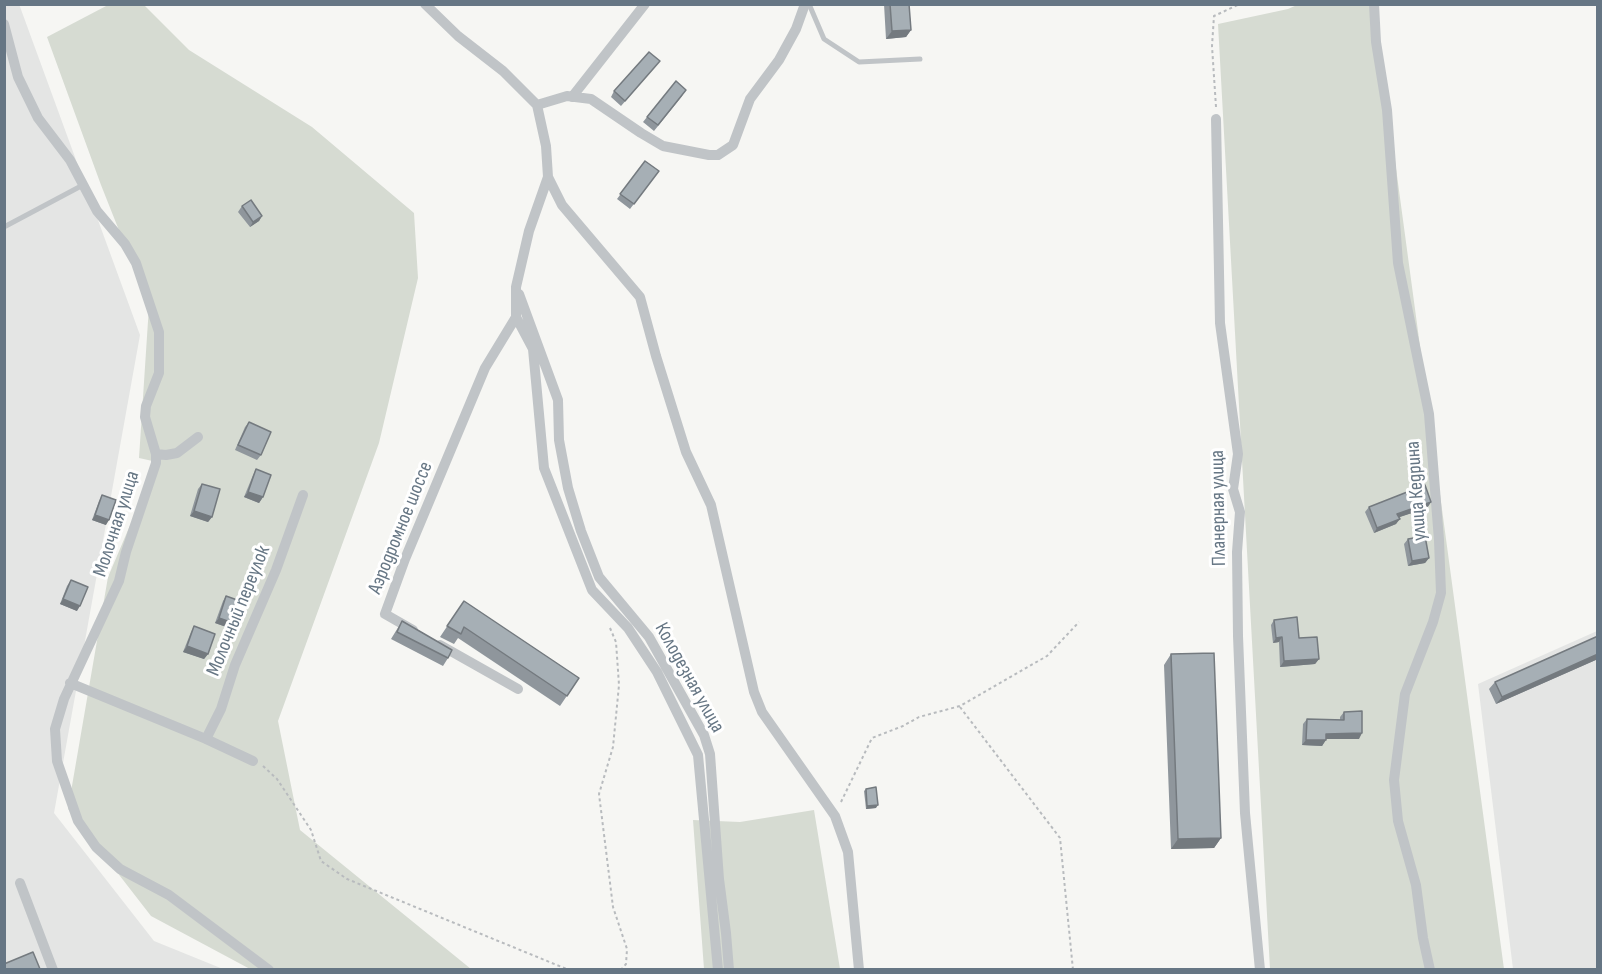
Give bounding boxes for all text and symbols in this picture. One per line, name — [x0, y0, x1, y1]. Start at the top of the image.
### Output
street label: улица Кедрина — [1402, 440, 1432, 542]
street label: Планерная улица — [1206, 450, 1232, 566]
street label: Аэродромное шоссе — [364, 458, 438, 598]
street label: Молочная улица — [89, 468, 145, 580]
street label: Молочный переулок — [202, 542, 276, 680]
street label: Колодезная улица — [649, 619, 729, 737]

